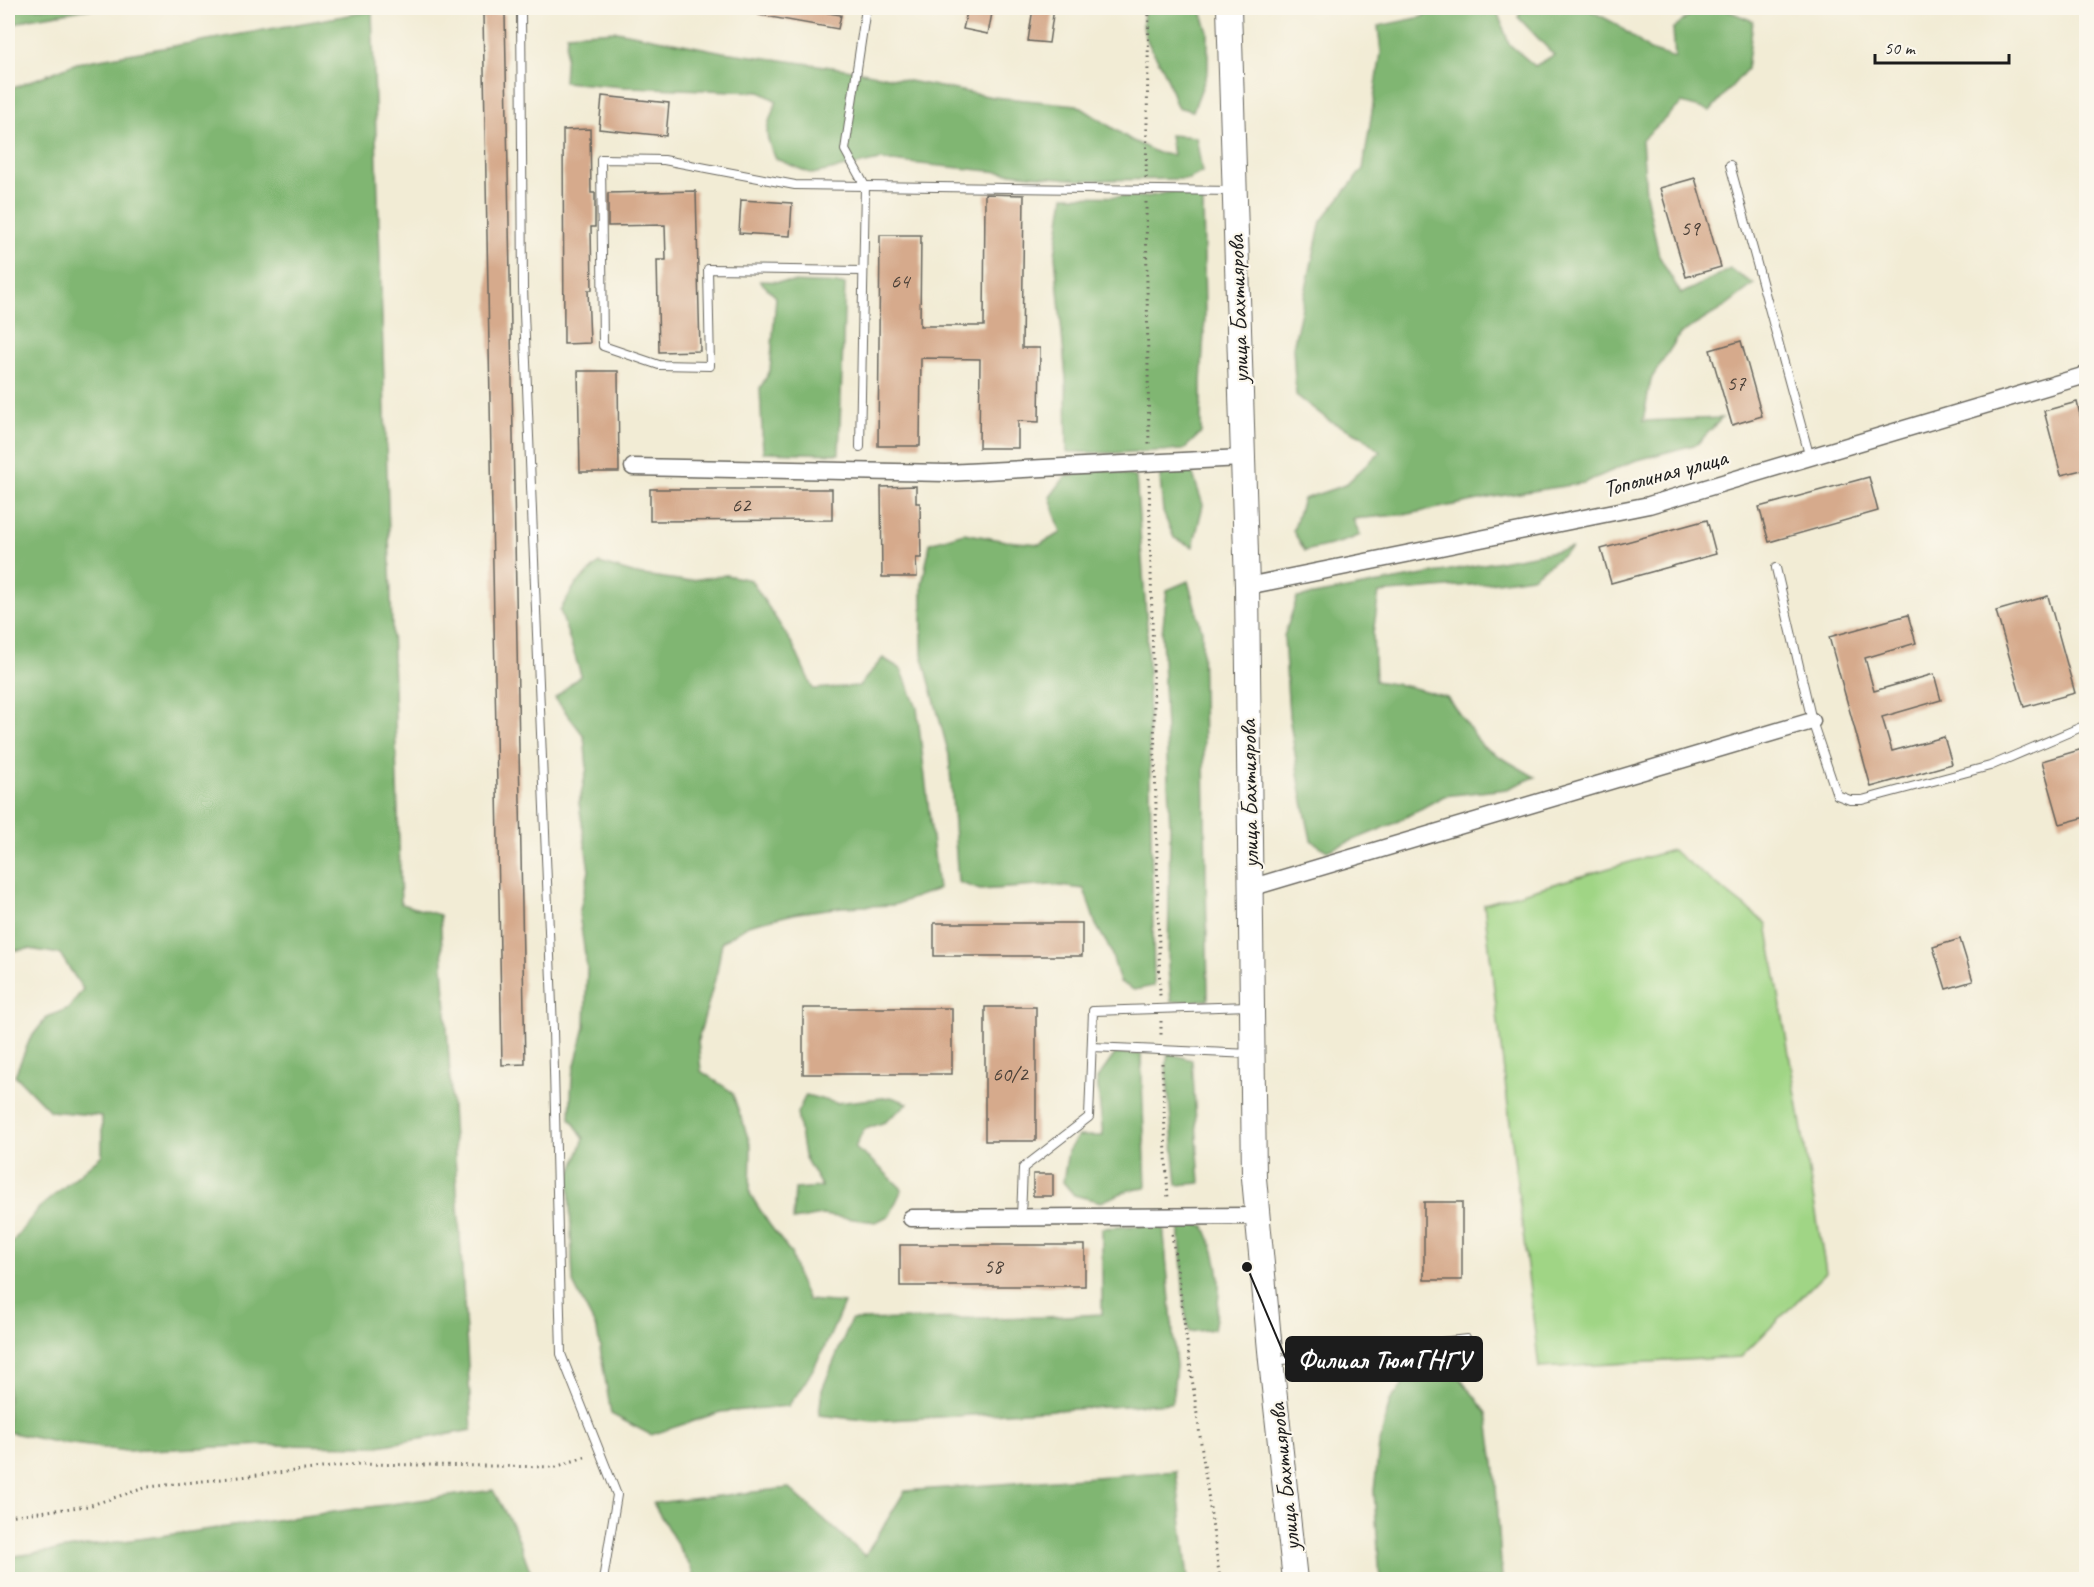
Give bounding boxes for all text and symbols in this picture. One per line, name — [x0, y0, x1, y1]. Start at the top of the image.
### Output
scale bar — [1875, 27, 2008, 65]
text: 50 m — [1884, 37, 1917, 59]
house number: 59 — [1681, 215, 1701, 241]
street label: улица Бахтиярова — [1220, 233, 1256, 386]
house number: 64 — [891, 268, 912, 294]
house number: 57 — [1727, 370, 1747, 396]
street label: Тополиная улица — [1600, 442, 1732, 504]
house number: 62 — [732, 492, 752, 518]
street label: улица Бахтиярова — [1233, 718, 1265, 870]
house number: 60/2 — [992, 1061, 1029, 1087]
house number: 58 — [984, 1253, 1005, 1279]
callout: Филиал ТюмГНГУ — [1286, 1337, 1482, 1381]
text: Филиал ТюмГНГУ — [1298, 1343, 1475, 1376]
street label: улица Бахтиярова — [1261, 1400, 1307, 1554]

